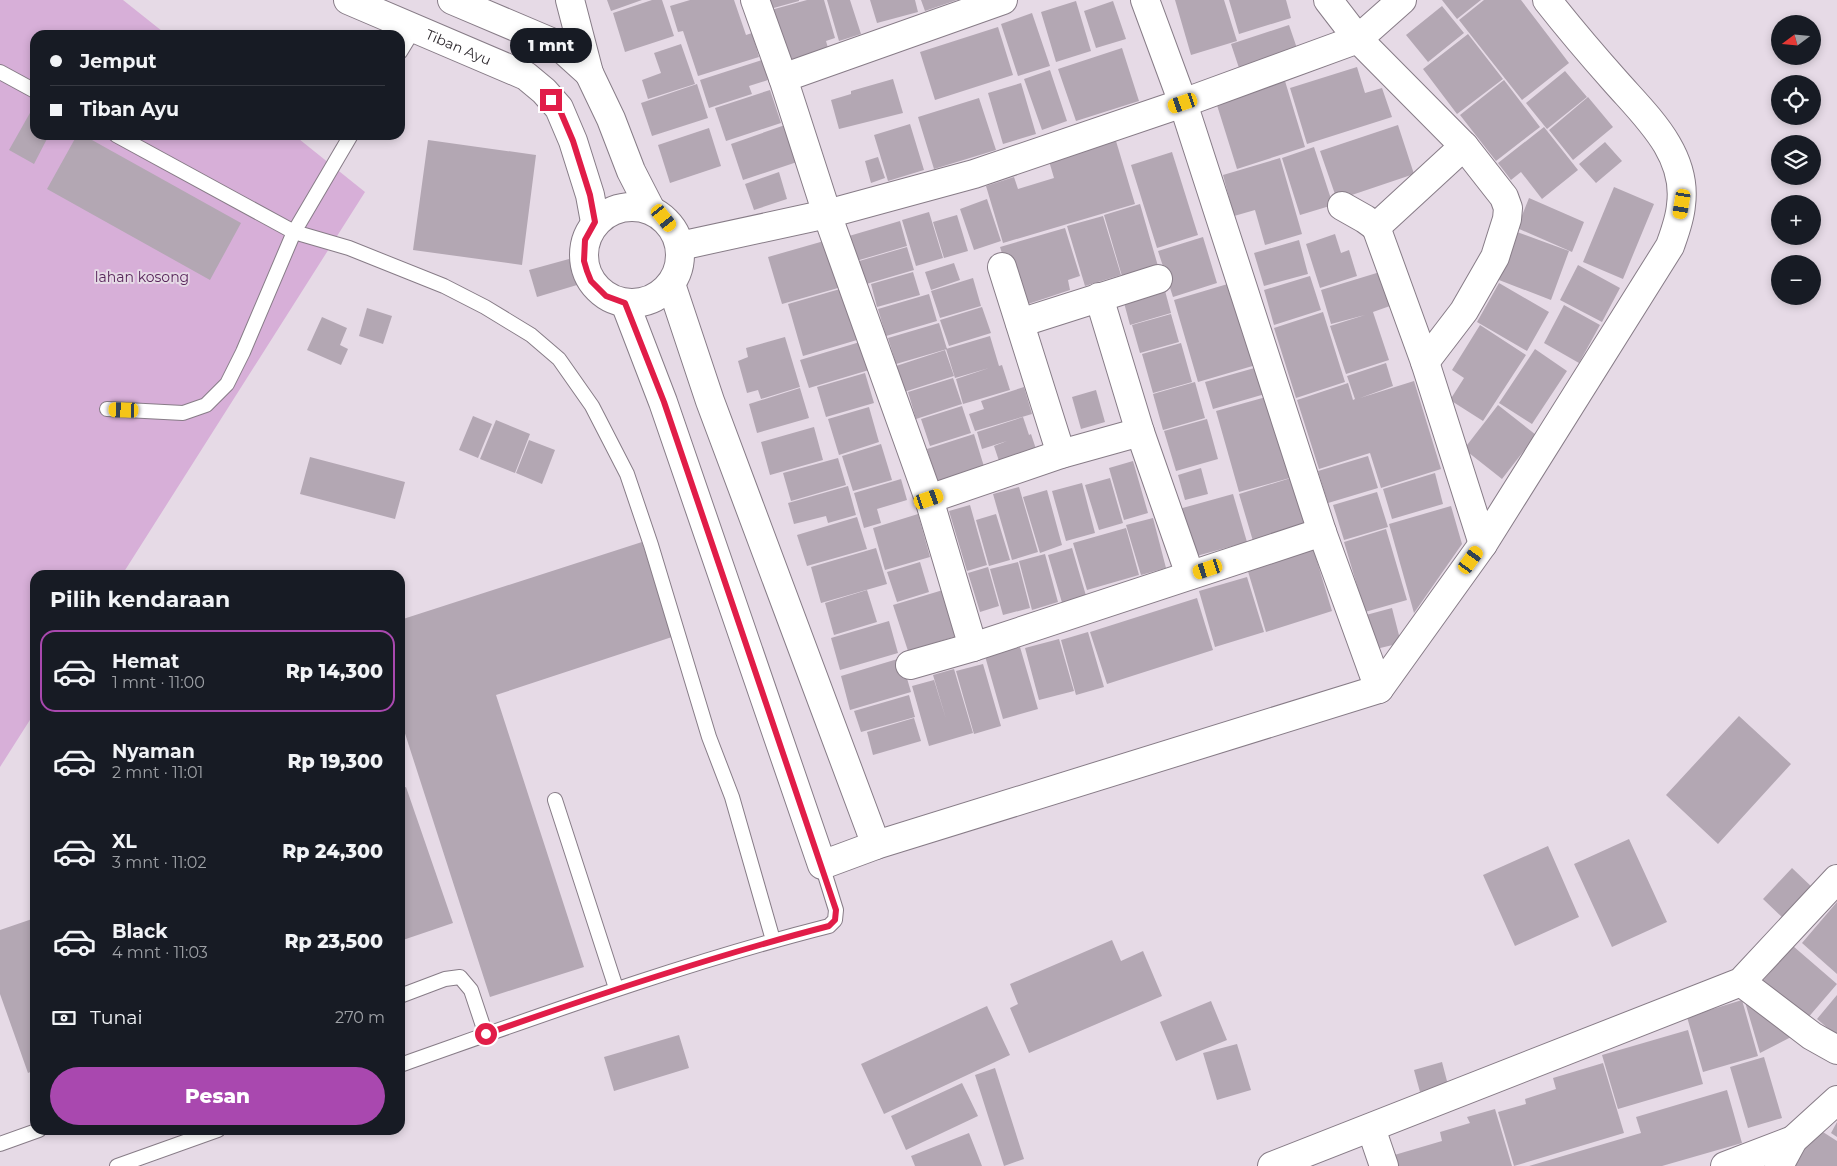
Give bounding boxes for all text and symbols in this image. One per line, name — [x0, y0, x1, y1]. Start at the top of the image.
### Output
north arrow — [1771, 15, 1821, 65]
map controls — [1771, 15, 1821, 305]
street label: Tiban Ayu — [423, 25, 494, 69]
callout: 1 mnt — [510, 28, 592, 62]
text: 1 mnt — [528, 36, 574, 55]
text: Jemput — [80, 50, 157, 73]
button: locate — [1771, 75, 1821, 125]
route end — [540, 89, 562, 111]
car — [1166, 91, 1199, 115]
text: Tiban Ayu — [80, 98, 179, 121]
button: layers — [1771, 135, 1821, 185]
car — [1672, 188, 1691, 220]
button: + — [1771, 195, 1821, 245]
car — [648, 202, 679, 234]
button: − — [1771, 255, 1821, 305]
park label: lahan kosong — [95, 268, 189, 286]
car — [108, 402, 139, 418]
car — [912, 487, 945, 511]
car — [1456, 543, 1485, 577]
car — [1191, 557, 1224, 581]
text: Pilih kendaraan — [50, 586, 230, 613]
icon: car — [52, 649, 97, 694]
text: Hemat — [112, 650, 179, 673]
text: Rp 14,300 — [286, 660, 383, 683]
text: 1 mnt · 11:00 — [112, 673, 205, 692]
icon: car — [52, 739, 97, 784]
text: Nyaman — [112, 740, 195, 763]
text: Rp 19,300 — [287, 750, 383, 773]
text: 2 mnt · 11:01 — [112, 763, 203, 782]
icon: car — [52, 829, 97, 874]
text: XL — [112, 830, 137, 853]
text: Rp 24,300 — [282, 840, 383, 863]
text: 3 mnt · 11:02 — [112, 853, 207, 872]
icon: car — [52, 919, 97, 964]
text: Black — [112, 920, 168, 943]
text: Rp 23,500 — [284, 930, 383, 953]
text: 4 mnt · 11:03 — [112, 943, 208, 962]
icon: cash — [50, 1004, 78, 1032]
text: Tunai — [90, 1006, 143, 1029]
text: 270 m — [335, 1008, 385, 1027]
route start — [475, 1023, 497, 1045]
button: Pesan — [50, 1067, 385, 1125]

